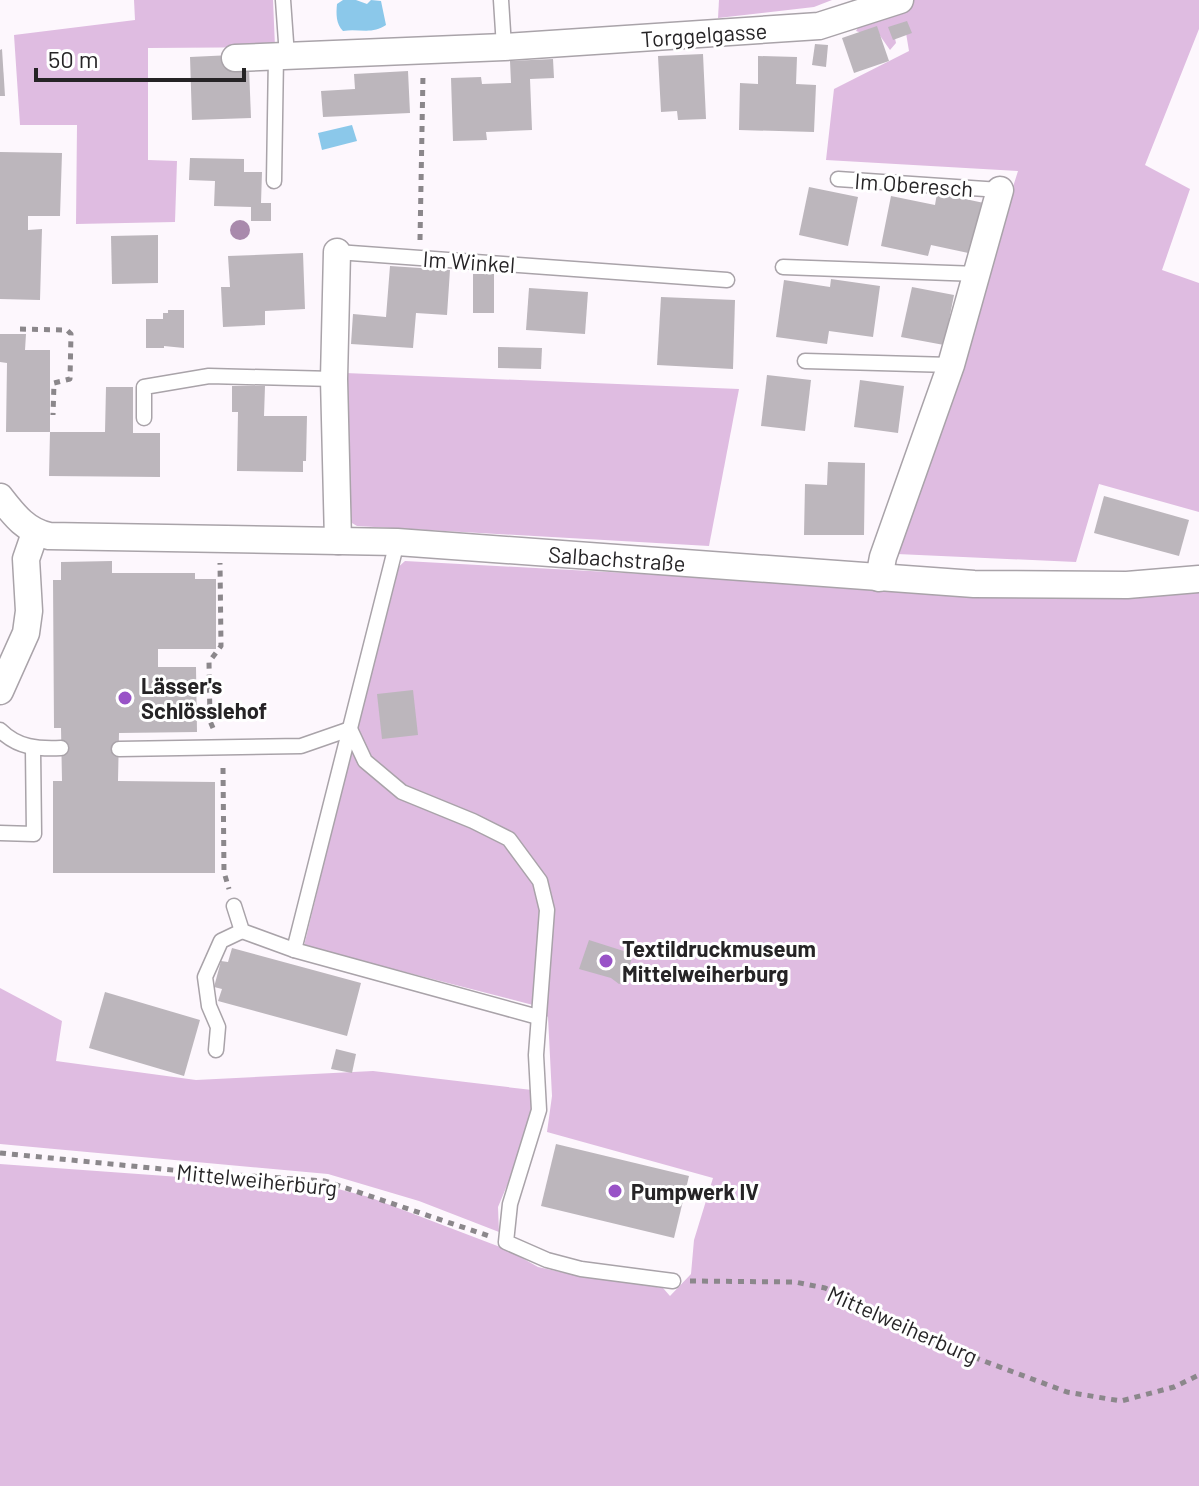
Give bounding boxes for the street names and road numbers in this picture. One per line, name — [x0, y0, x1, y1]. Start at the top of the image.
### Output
street label: Torggelgasse — [640, 17, 768, 51]
street label: Im Oberesch — [854, 167, 974, 201]
street label: Im Winkel — [422, 245, 516, 277]
street label: Salbachstraße — [548, 540, 686, 576]
street label: Mittelweiherburg — [175, 1158, 339, 1200]
street label: Mittelweiherburg — [824, 1279, 982, 1369]

